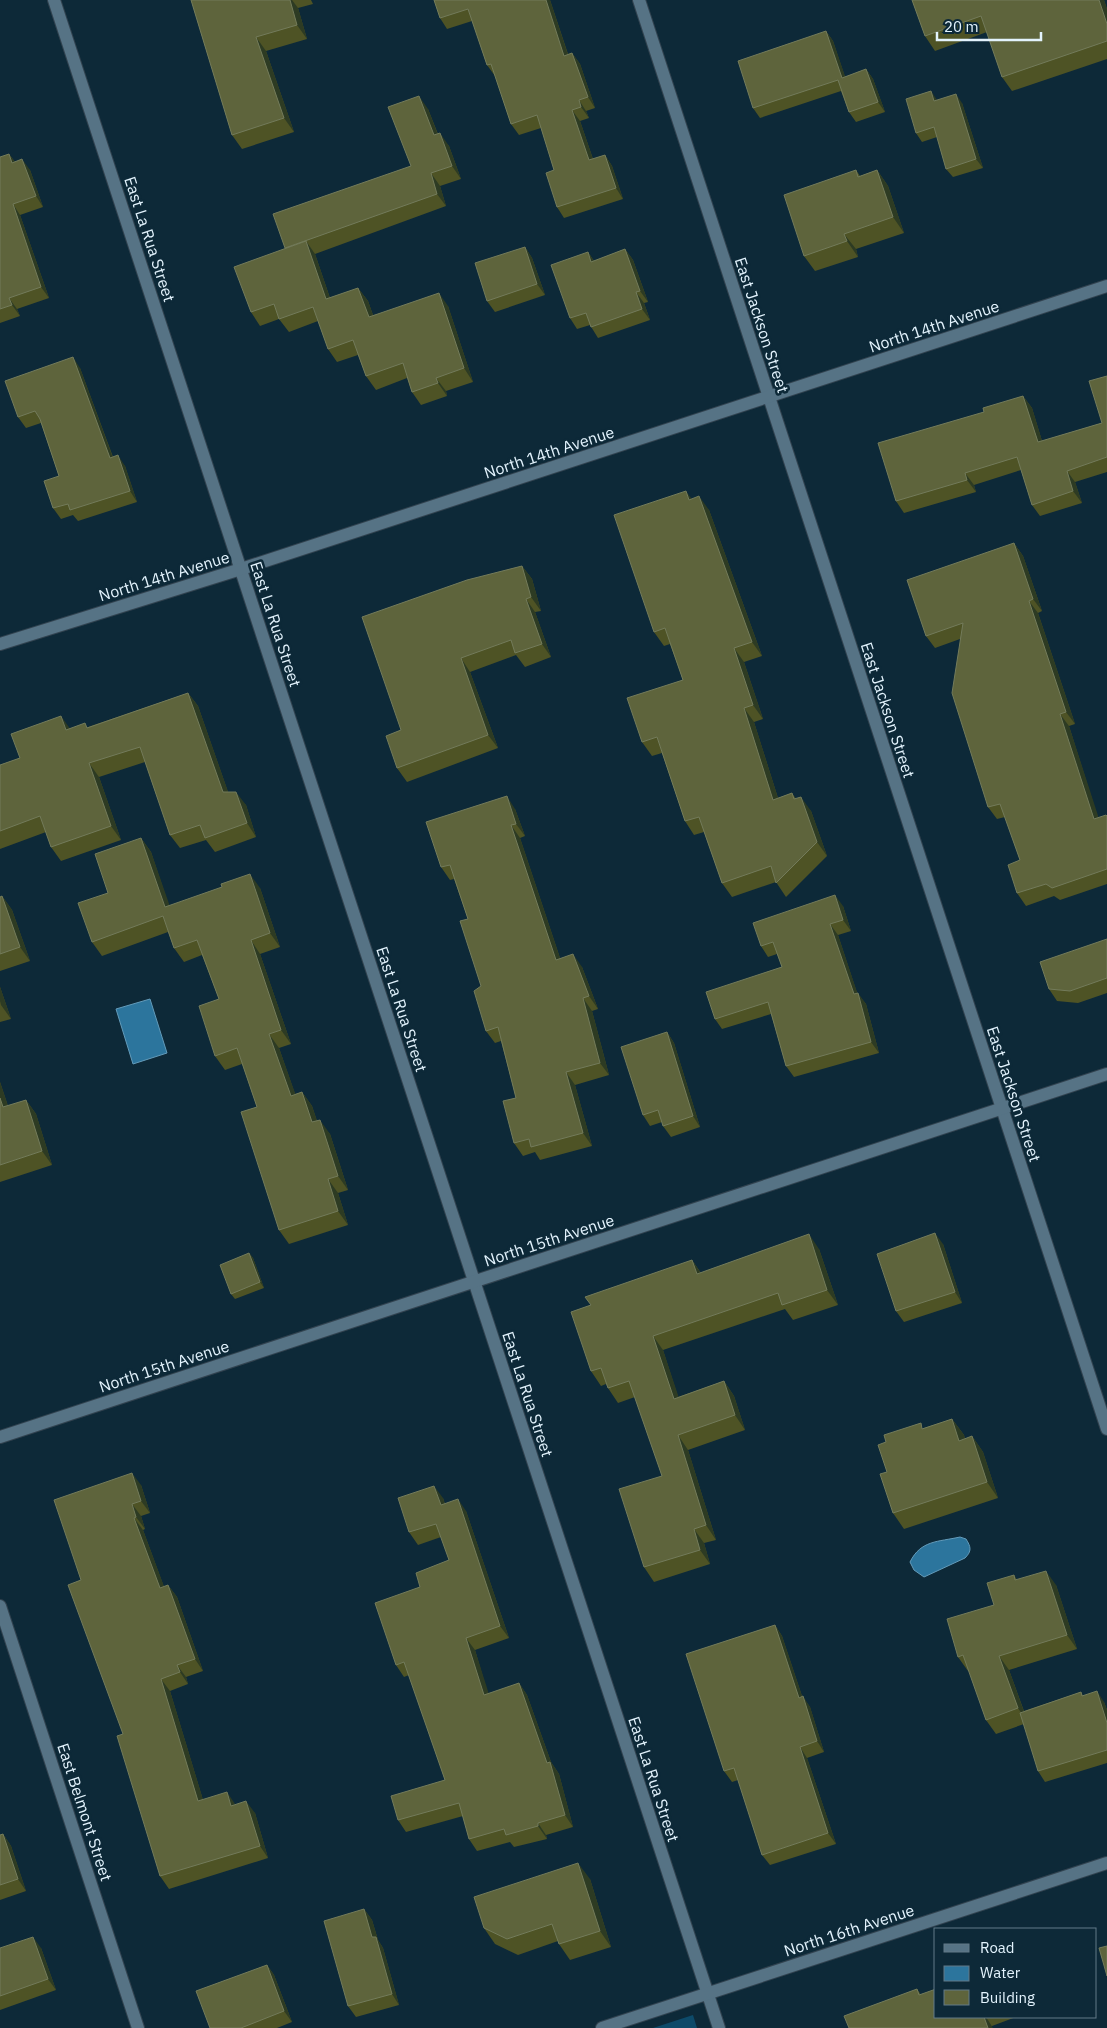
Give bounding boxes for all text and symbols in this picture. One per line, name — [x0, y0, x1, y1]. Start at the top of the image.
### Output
scale bar — [937, 10, 1041, 42]
text: 20 m — [944, 17, 979, 36]
street label: East La Rua Street — [120, 174, 180, 304]
street label: East Jackson Street — [731, 255, 793, 395]
street label: North 14th Avenue — [866, 295, 1002, 356]
street label: North 14th Avenue — [481, 421, 617, 482]
street label: North 14th Avenue — [96, 547, 232, 605]
street label: East La Rua Street — [246, 559, 306, 689]
street label: East Jackson Street — [857, 640, 919, 780]
street label: East La Rua Street — [372, 944, 432, 1074]
street label: East Jackson Street — [983, 1024, 1045, 1164]
street label: North 15th Avenue — [481, 1209, 617, 1270]
street label: East La Rua Street — [498, 1329, 558, 1459]
street label: North 15th Avenue — [96, 1335, 232, 1396]
street label: East La Rua Street — [624, 1714, 684, 1844]
street label: East Belmont Street — [53, 1741, 117, 1883]
street label: North 16th Avenue — [781, 1899, 917, 1960]
legend — [934, 1928, 1097, 2018]
text: Road — [980, 1938, 1015, 1957]
text: Water — [980, 1963, 1021, 1982]
text: Building — [980, 1988, 1035, 2007]

